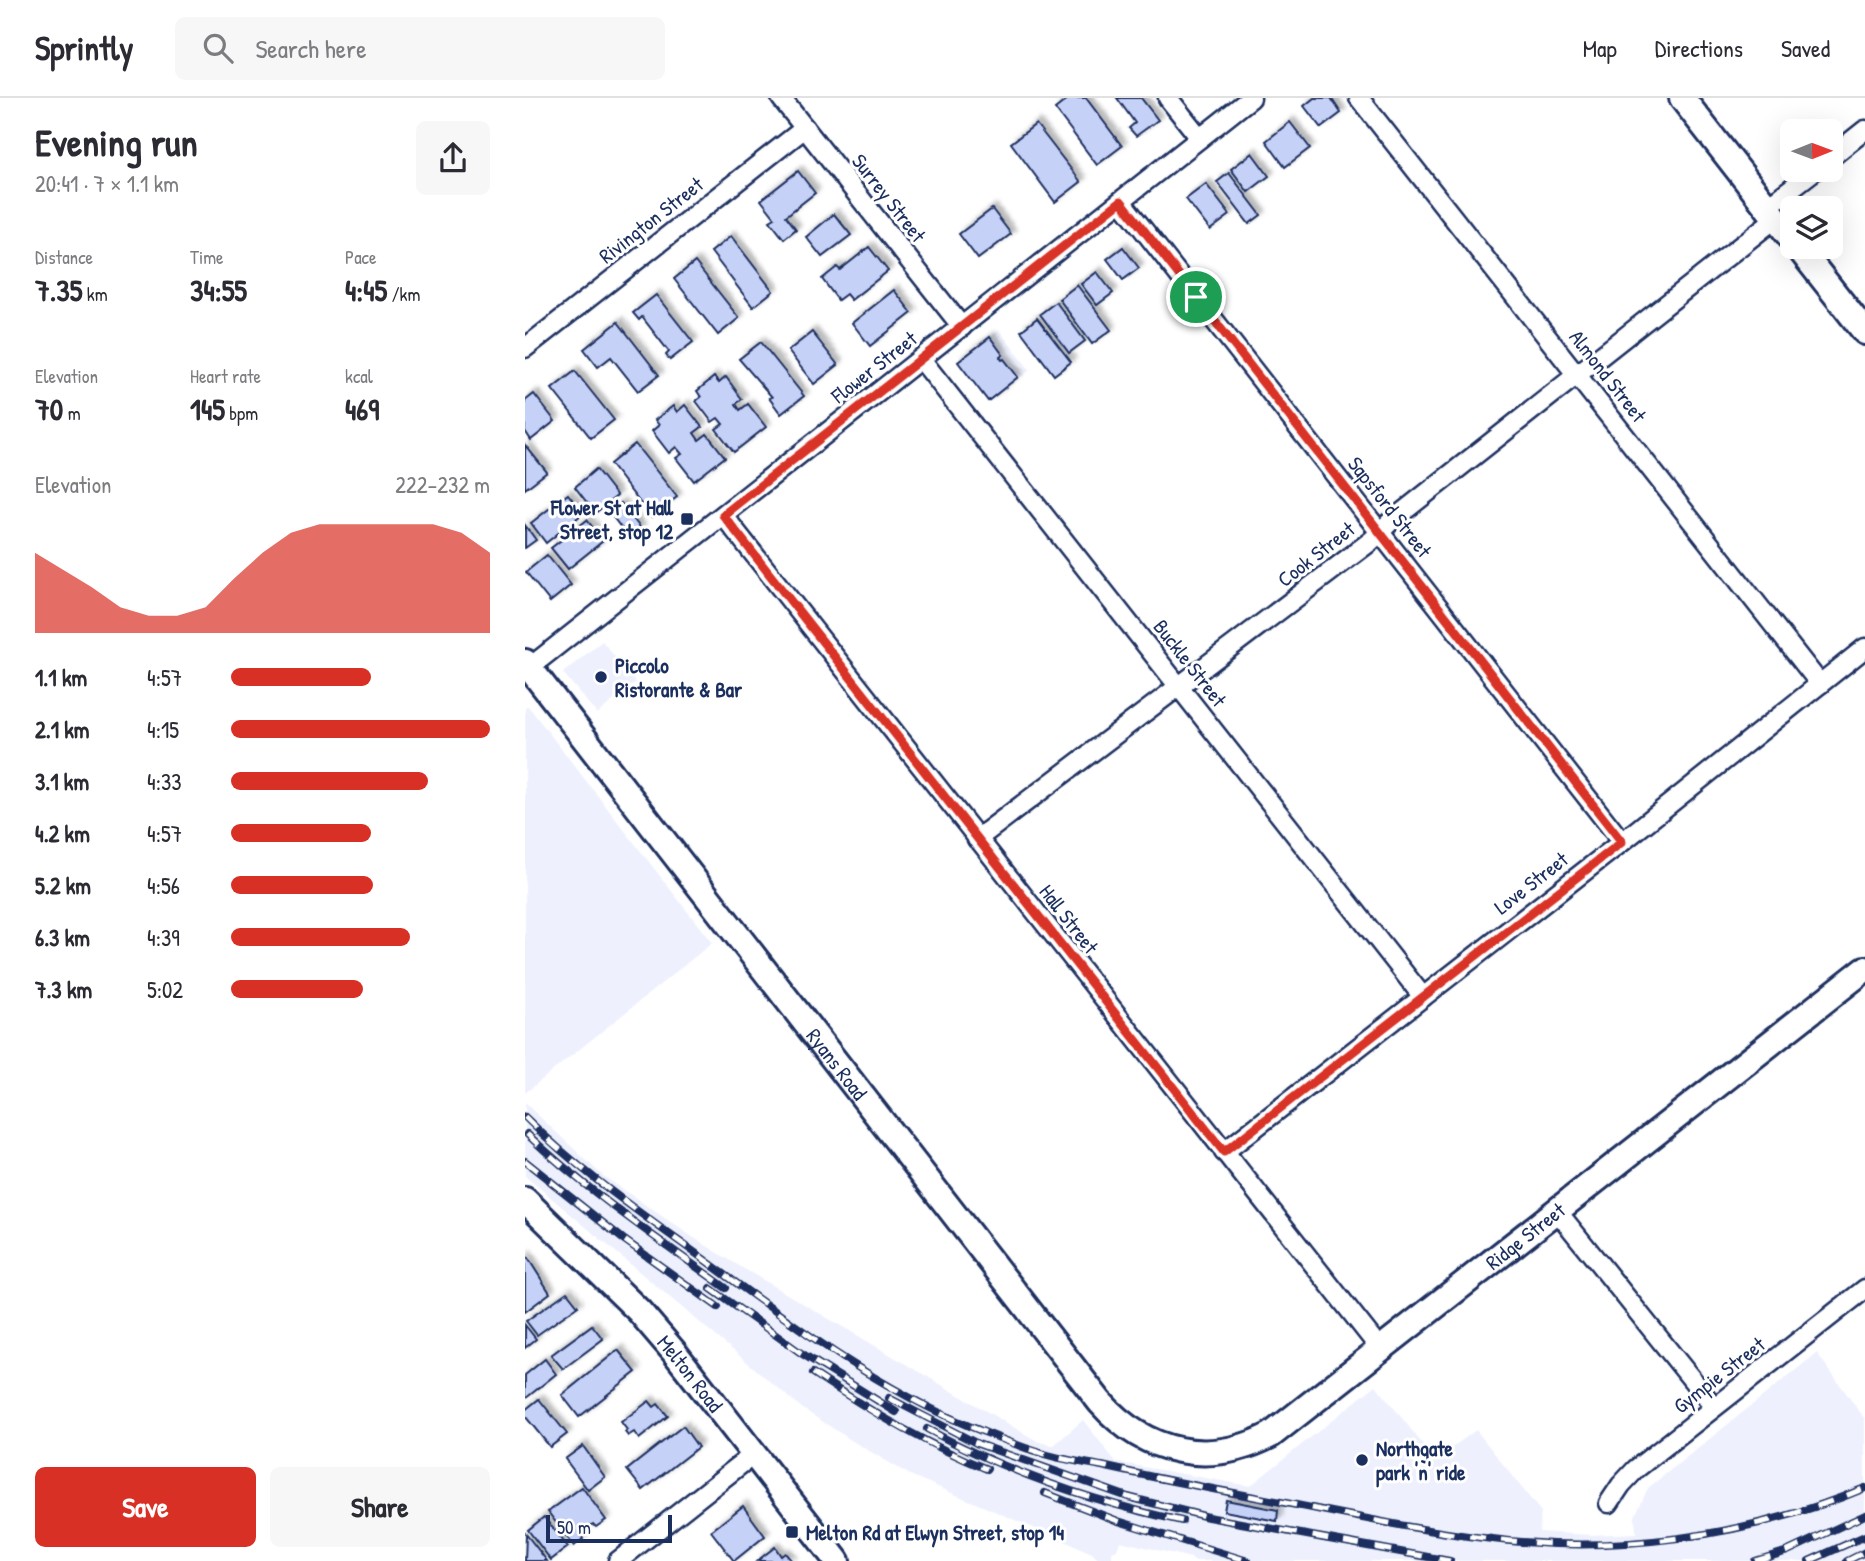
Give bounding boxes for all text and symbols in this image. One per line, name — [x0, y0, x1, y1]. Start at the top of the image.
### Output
search box — [175, 17, 665, 80]
text: Sprintly — [35, 26, 133, 70]
icon: search — [199, 29, 237, 67]
text: Search here — [255, 31, 366, 66]
text: Map — [1583, 32, 1617, 64]
text: Directions — [1655, 32, 1743, 64]
text: Saved — [1781, 32, 1830, 64]
text: Evening run — [35, 116, 198, 168]
north arrow — [1780, 119, 1843, 182]
map controls — [1780, 119, 1843, 259]
button: share — [416, 121, 490, 195]
street label: Surrey Street — [845, 148, 933, 249]
text: 20:41 · 7 × 1.1 km — [35, 168, 179, 199]
street label: Rivington Street — [593, 170, 710, 270]
button: layers — [1780, 196, 1843, 259]
text: Distance — [35, 244, 93, 270]
text: Time — [190, 244, 224, 270]
text: Pace — [345, 244, 377, 270]
pin — [1166, 267, 1226, 327]
text: 7.35 — [35, 270, 82, 310]
text: 34:55 — [190, 270, 247, 310]
text: 4:45 — [345, 270, 387, 310]
icon: arrive — [1177, 278, 1215, 316]
text: km — [82, 281, 108, 307]
text: /km — [387, 281, 420, 307]
street label: Flower Street — [824, 324, 924, 410]
street label: Almond Street — [1563, 324, 1654, 429]
text: Elevation — [35, 363, 98, 389]
text: Heart rate — [190, 363, 261, 389]
text: kcal — [345, 363, 373, 389]
text: 70 — [35, 389, 63, 429]
text: 145 — [190, 389, 225, 429]
text: 469 — [345, 389, 379, 429]
text: m — [63, 400, 81, 426]
text: bpm — [225, 400, 258, 426]
street label: Sapsford Street — [1341, 450, 1439, 564]
text: Elevation — [35, 469, 111, 500]
text: 222–232 m — [395, 469, 490, 500]
place label: Flower St at Hall Street, stop 12 — [550, 493, 674, 547]
marker: Flower St at Hall Street, stop 12 — [679, 511, 695, 527]
street label: Cook Street — [1271, 514, 1361, 593]
street label: Buckle Street — [1147, 613, 1234, 713]
place label: Piccolo Ristorante & Bar — [615, 651, 743, 704]
text: 1.1 km — [35, 662, 87, 693]
text: 4:57 — [147, 662, 182, 693]
marker: Piccolo Ristorante & Bar — [593, 669, 609, 685]
text: 2.1 km — [35, 714, 90, 745]
text: 4:15 — [147, 714, 179, 745]
text: 3.1 km — [35, 766, 89, 797]
text: 4:33 — [147, 766, 182, 797]
text: 4.2 km — [35, 818, 90, 849]
text: 4:57 — [147, 818, 182, 849]
street label: Love Street — [1488, 844, 1575, 921]
text: 5.2 km — [35, 870, 91, 901]
text: 4:56 — [147, 870, 180, 901]
street label: Hall Street — [1033, 878, 1106, 960]
text: 6.3 km — [35, 922, 90, 953]
text: 4:39 — [147, 922, 180, 953]
text: 7.3 km — [35, 974, 92, 1005]
text: 5:02 — [147, 974, 183, 1005]
street label: Ryans Road — [800, 1022, 874, 1106]
street label: Ridge Street — [1479, 1195, 1572, 1276]
street label: Melton Road — [651, 1328, 730, 1418]
street label: Gympie Street — [1667, 1330, 1771, 1420]
place label: Northgate park 'n' ride — [1376, 1434, 1466, 1488]
marker: Northgate park 'n' ride — [1354, 1452, 1370, 1468]
button: Save — [35, 1467, 256, 1547]
button: Share — [270, 1467, 490, 1547]
scale bar — [546, 1512, 672, 1544]
text: 50 m — [557, 1514, 591, 1540]
place label: Melton Rd at Elwyn Street, stop 14 — [806, 1518, 1064, 1548]
marker: Melton Rd at Elwyn Street, stop 14 — [784, 1524, 800, 1540]

